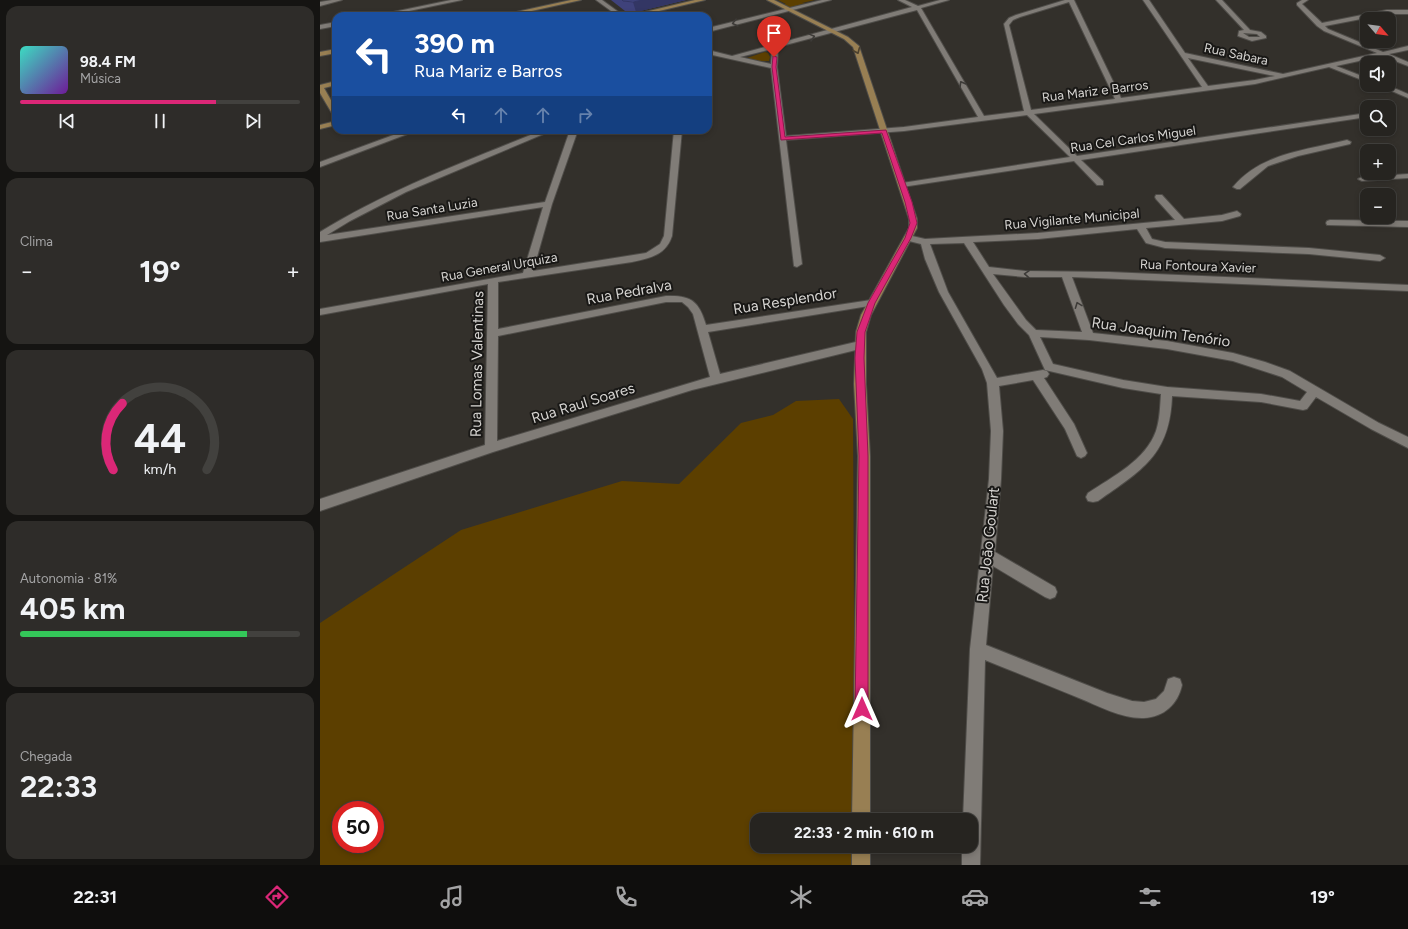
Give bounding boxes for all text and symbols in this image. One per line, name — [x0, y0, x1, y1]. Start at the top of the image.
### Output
north arrow — [1360, 12, 1396, 48]
map controls — [1360, 12, 1396, 224]
pin — [757, 16, 791, 57]
one-way arrow — [732, 18, 739, 27]
icon: arrive — [763, 22, 785, 44]
text: 390 m — [414, 26, 495, 60]
icon: left — [348, 28, 400, 80]
one-way arrow — [808, 33, 815, 42]
street label: Rua Sabara — [1203, 40, 1269, 68]
one-way arrow — [852, 46, 860, 54]
text: 98.4 FM — [80, 53, 136, 71]
button: sound — [1360, 56, 1396, 92]
text: Rua Mariz e Barros — [414, 60, 562, 82]
text: Música — [80, 71, 121, 86]
street label: Rua Mariz e Barros — [1041, 77, 1149, 105]
one-way arrow — [960, 81, 967, 88]
button: search — [1360, 100, 1396, 136]
icon: left — [448, 104, 470, 126]
icon: ahead — [490, 104, 512, 126]
icon: ahead — [532, 104, 554, 126]
icon: right — [574, 104, 596, 126]
icon: previous — [56, 110, 78, 132]
icon: pause — [149, 110, 171, 132]
icon: next — [242, 110, 264, 132]
street label: Rua Cel Carlos Miguel — [1069, 123, 1197, 155]
button: + — [1360, 144, 1396, 180]
button: − — [1360, 188, 1396, 224]
street label: Rua Santa Luzia — [385, 194, 479, 224]
street label: Rua Vigilante Municipal — [1004, 206, 1140, 232]
text: Clima — [20, 234, 53, 249]
street label: Rua General Urquiza — [440, 249, 558, 285]
text: 19° — [139, 253, 181, 290]
street label: Rua Fontoura Xavier — [1140, 256, 1257, 276]
text: − — [20, 258, 34, 285]
text: + — [286, 258, 300, 285]
one-way arrow — [1024, 269, 1030, 278]
street label: Rua Pedralva — [585, 276, 673, 308]
street label: Rua Resplendor — [732, 284, 838, 318]
street label: Rua Lomas Valentinas — [467, 291, 487, 437]
one-way arrow — [1074, 302, 1082, 309]
street label: Rua Joaquim Tenório — [1090, 313, 1232, 351]
street label: Rua Raul Soares — [529, 379, 637, 427]
text: 44 — [134, 413, 186, 463]
text: km/h — [144, 460, 176, 478]
street label: Rua Joāo Goulart — [973, 486, 1003, 603]
text: Autonomia · 81% — [20, 571, 117, 586]
text: 405 km — [20, 590, 125, 627]
position arrow — [841, 688, 883, 730]
text: Chegada — [20, 749, 72, 764]
text: 22:33 — [20, 768, 97, 805]
speed limit sign: 50 — [332, 801, 384, 853]
text: 22:33 · 2 min · 610 m — [794, 824, 934, 842]
icon: directions — [263, 883, 291, 911]
icon: music — [438, 883, 466, 911]
icon: phone — [612, 883, 640, 911]
icon: climate — [787, 883, 815, 911]
icon: car — [961, 883, 989, 911]
icon: filters — [1136, 883, 1164, 911]
text: 22:31 — [73, 886, 117, 908]
text: 19° — [1310, 886, 1335, 908]

